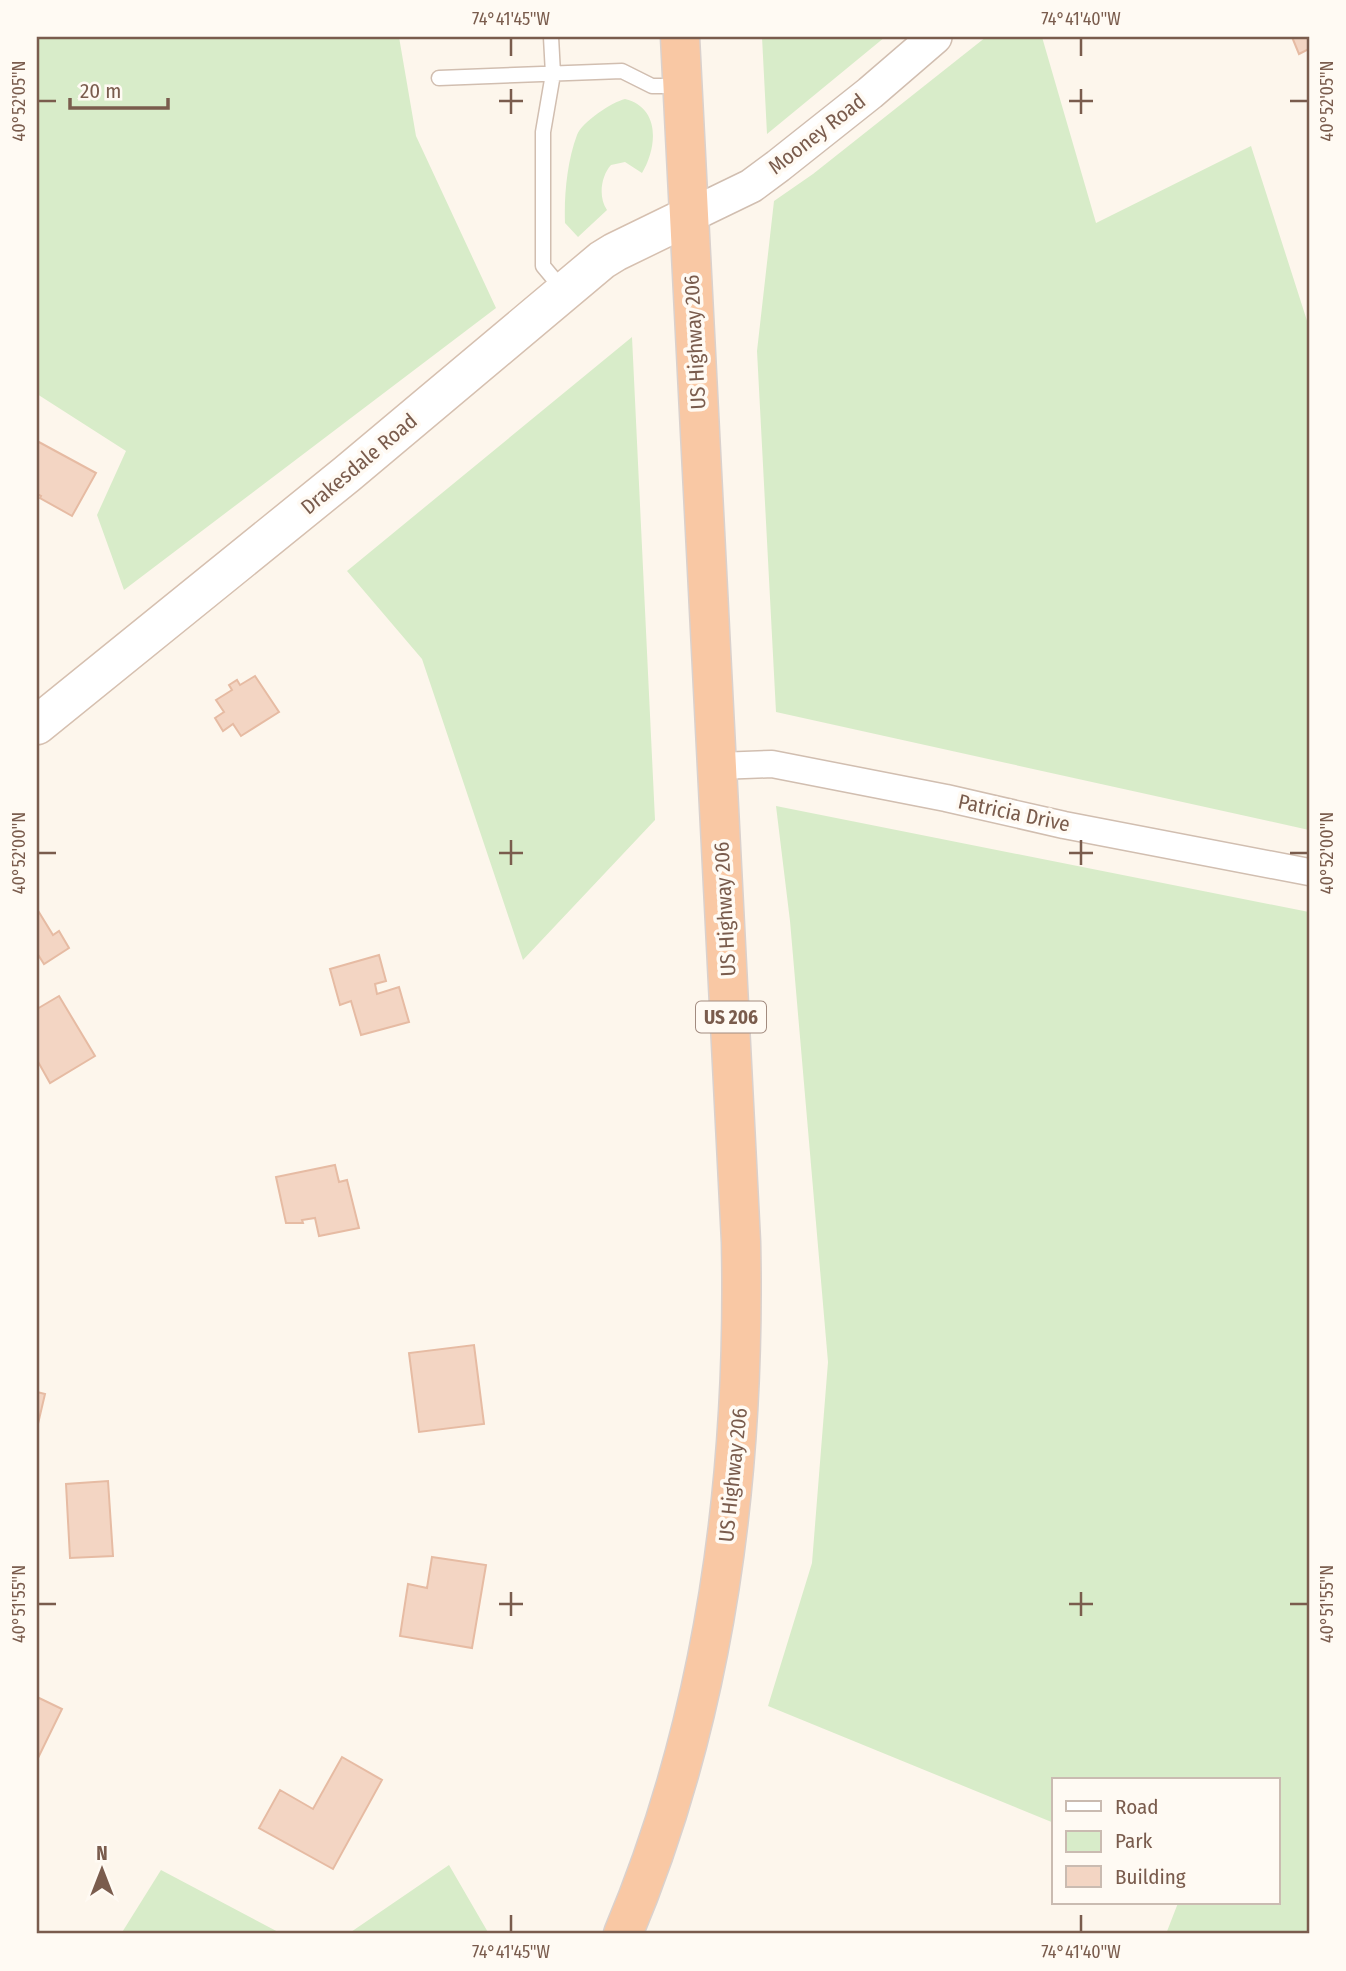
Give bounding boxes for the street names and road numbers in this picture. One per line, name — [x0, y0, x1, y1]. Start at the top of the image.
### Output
street label: Mooney Road — [763, 88, 871, 180]
street label: US Highway 206 — [678, 274, 712, 410]
street label: Drakesdale Road — [296, 408, 422, 520]
street label: Patricia Drive — [956, 788, 1072, 838]
street label: US Highway 206 — [708, 841, 742, 977]
road number: US 206 — [696, 1001, 766, 1032]
street label: US Highway 206 — [713, 1407, 753, 1543]

